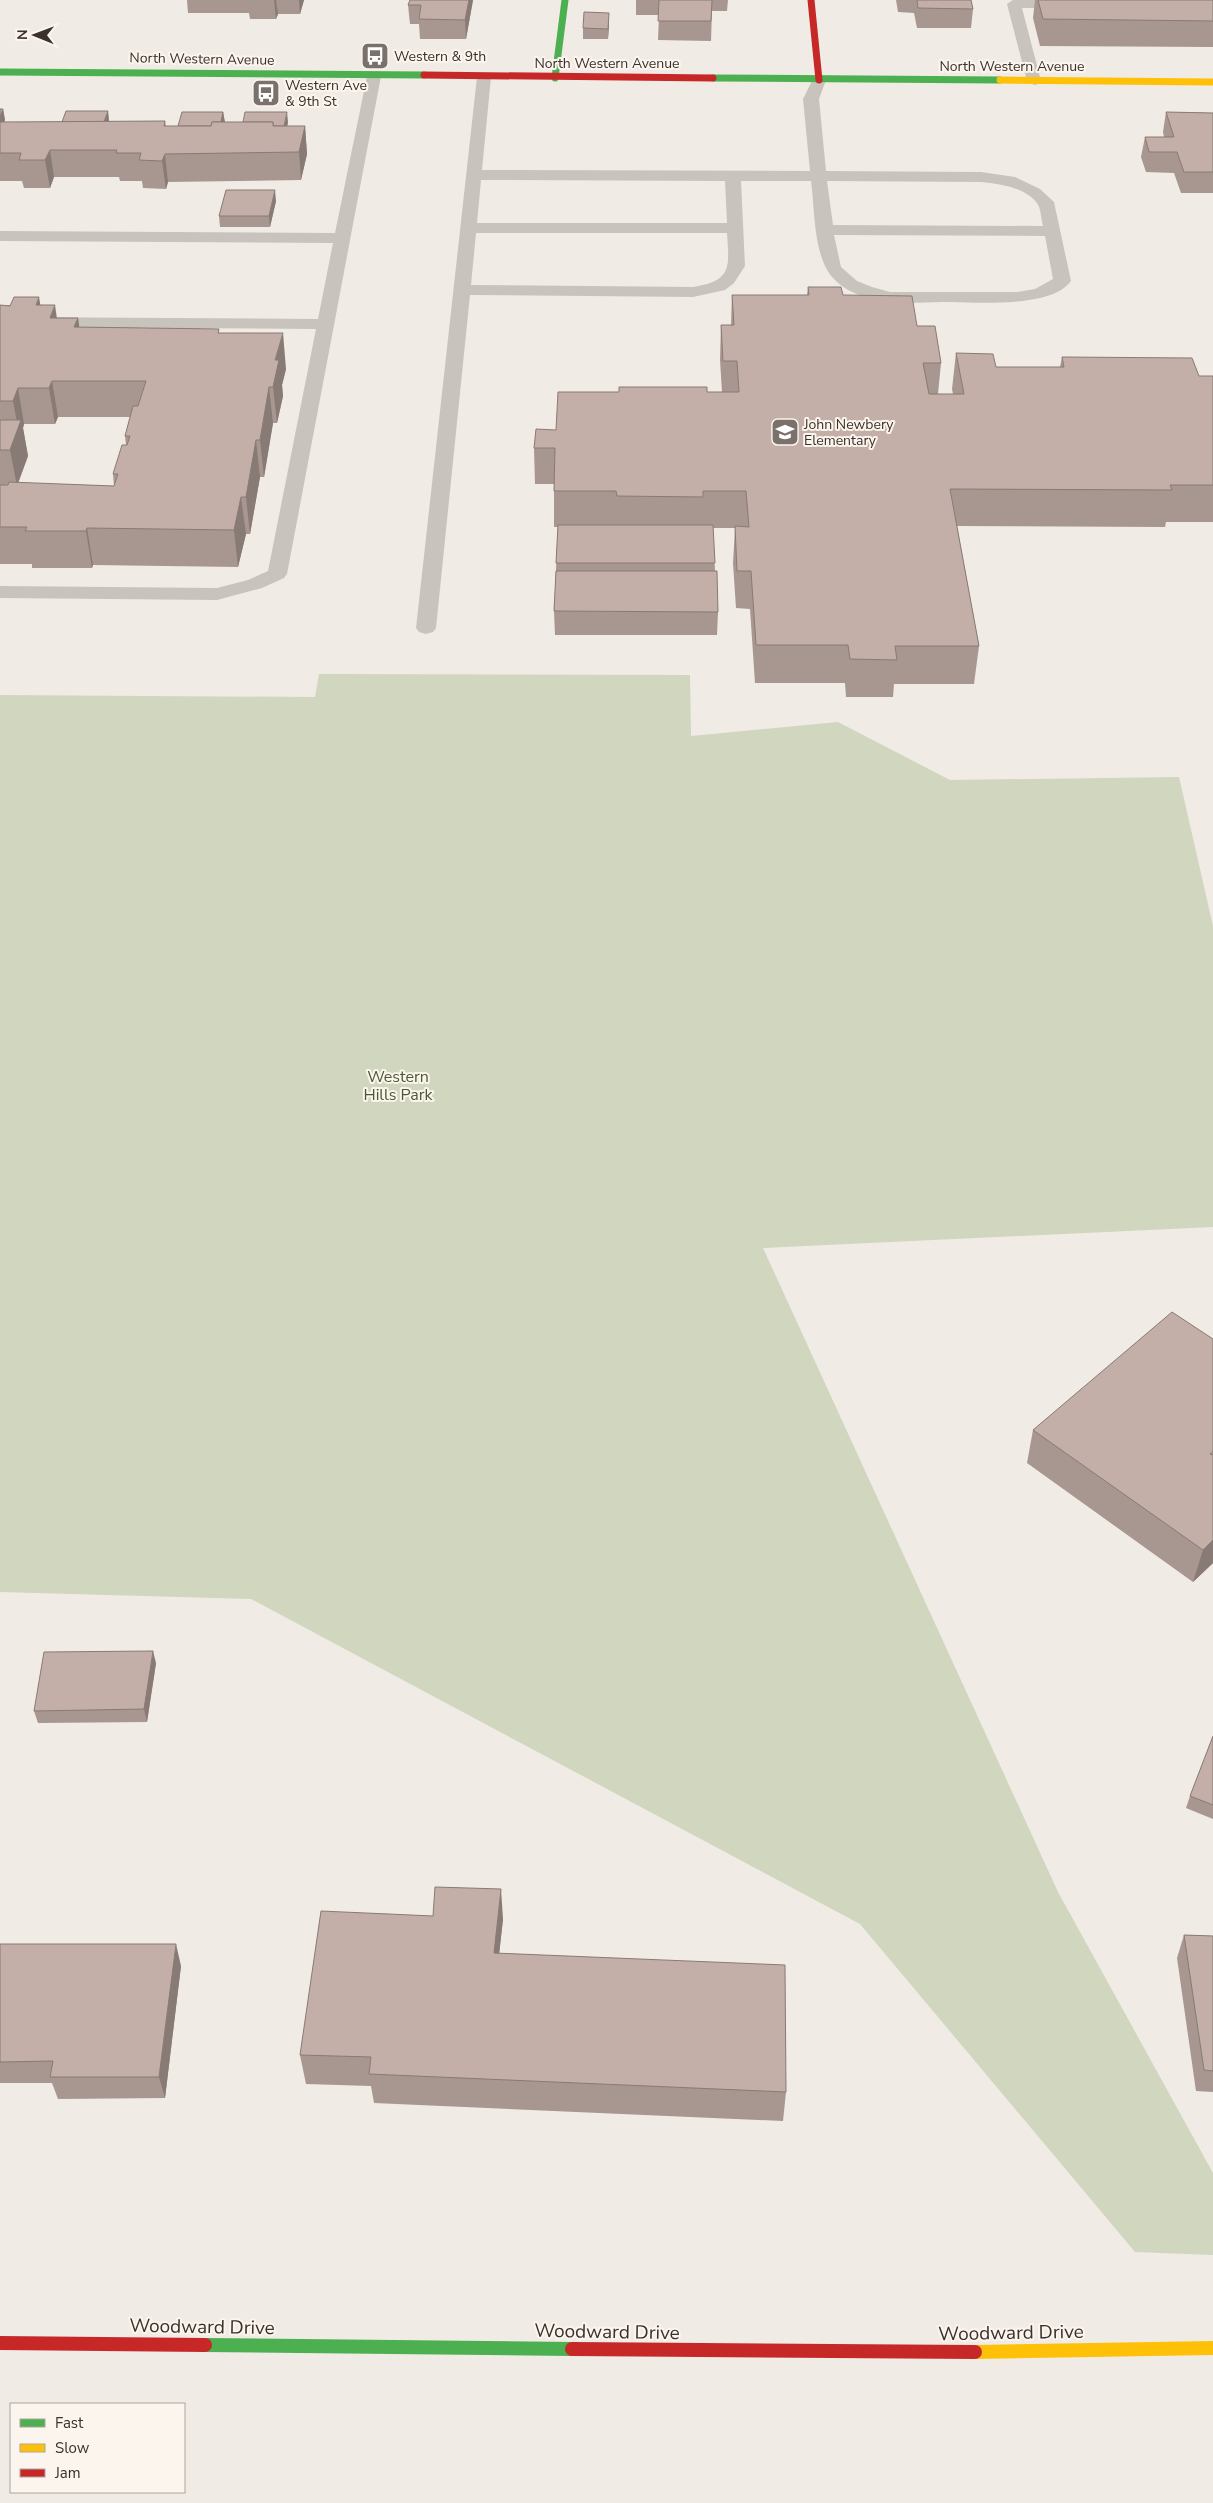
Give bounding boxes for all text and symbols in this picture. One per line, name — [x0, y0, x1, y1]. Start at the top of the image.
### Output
north arrow — [10, 10, 60, 60]
text: N — [13, 29, 32, 40]
bus stop icon: Western & 9th — [360, 41, 390, 71]
place label: Western & 9th — [394, 47, 486, 66]
street label: North Western Avenue — [129, 48, 275, 70]
street label: North Western Avenue — [534, 54, 680, 73]
street label: North Western Avenue — [939, 57, 1085, 76]
place label: Western Ave & 9th St — [285, 76, 367, 111]
bus stop icon: Western Ave & 9th St — [251, 78, 281, 108]
place label: John Newbery Elementary — [803, 415, 894, 450]
school or university icon: John Newbery Elementary — [770, 417, 800, 447]
park label: Western Hills Park — [363, 1066, 434, 1106]
street label: Woodward Drive — [129, 2313, 275, 2341]
street label: Woodward Drive — [534, 2318, 680, 2346]
street label: Woodward Drive — [938, 2319, 1084, 2347]
legend — [10, 2403, 185, 2493]
text: Fast — [55, 2413, 84, 2433]
text: Slow — [55, 2438, 90, 2458]
text: Jam — [54, 2463, 81, 2483]

